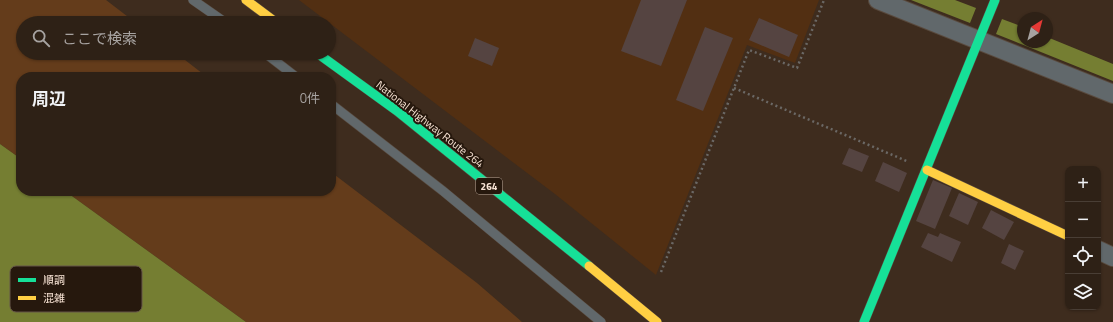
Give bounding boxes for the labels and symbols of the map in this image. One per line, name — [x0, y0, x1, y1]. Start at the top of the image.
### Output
north arrow — [1017, 12, 1053, 48]
street label: National Highway Route 264 — [373, 77, 487, 171]
road number: 264 — [476, 178, 502, 194]
legend — [10, 266, 142, 312]
text: 順調 — [43, 272, 65, 288]
text: 混雑 — [43, 290, 65, 306]

